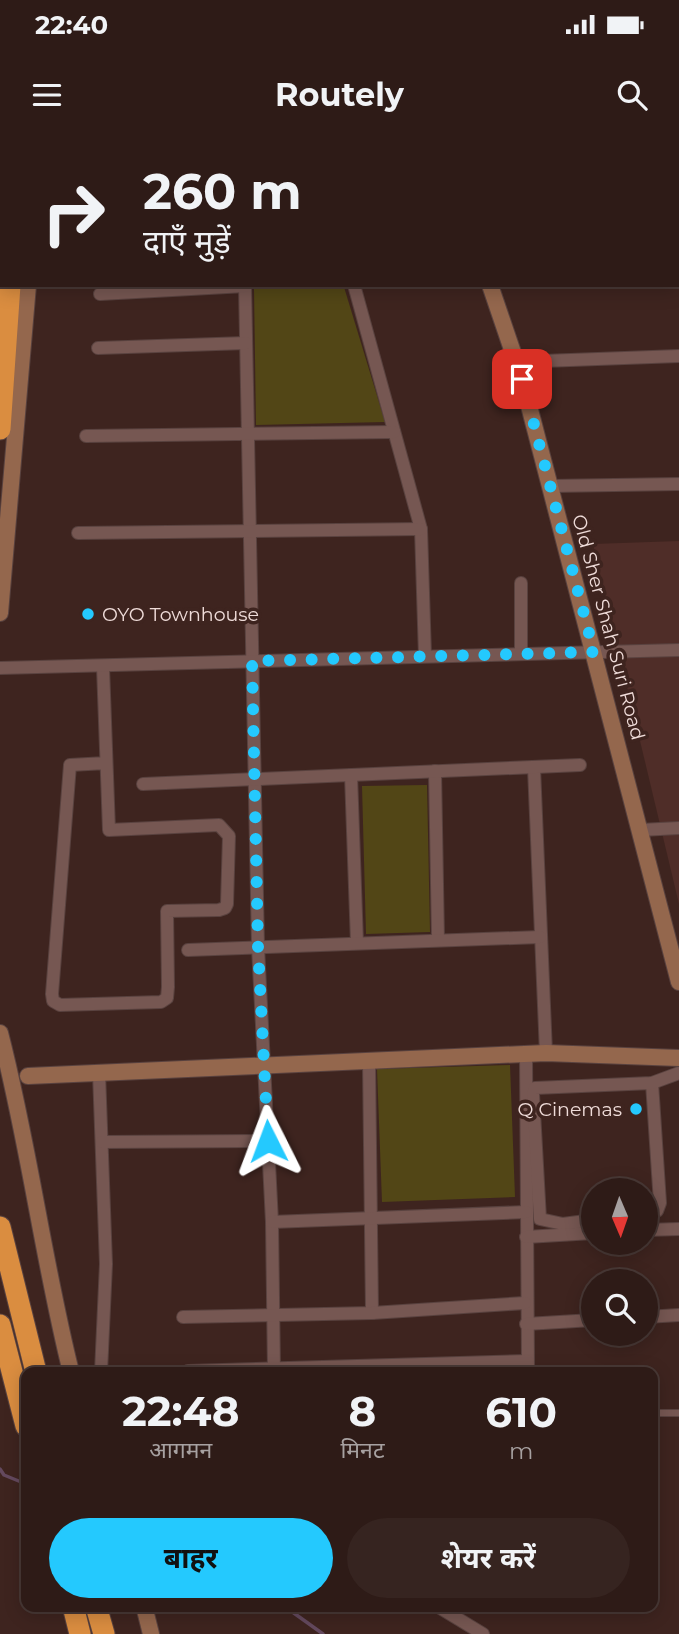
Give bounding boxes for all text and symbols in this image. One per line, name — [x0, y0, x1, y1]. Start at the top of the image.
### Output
text: 22:40 — [35, 9, 108, 41]
text: Routely — [275, 75, 404, 114]
icon: menu — [28, 76, 66, 114]
icon: search — [613, 76, 651, 114]
text: 260 m — [143, 162, 302, 221]
icon: right — [28, 168, 119, 259]
text: दाएँ मुड़ें — [143, 222, 231, 261]
pin — [492, 349, 552, 409]
icon: arrive — [503, 360, 541, 398]
street label: Old Sher Shah Suri Road — [567, 512, 650, 743]
place label: OYO Townhouse — [102, 603, 259, 626]
marker: OYO Townhouse — [80, 606, 96, 622]
place label: Q Cinemas — [518, 1098, 622, 1121]
marker: Q Cinemas — [628, 1101, 644, 1117]
position arrow — [231, 1104, 305, 1178]
north arrow — [581, 1178, 658, 1255]
map controls — [581, 1178, 658, 1346]
button: search — [581, 1269, 658, 1346]
text: 22:48 — [122, 1385, 240, 1437]
text: 8 — [349, 1385, 376, 1437]
text: 610 — [485, 1386, 557, 1438]
text: आगमन — [149, 1436, 212, 1464]
text: मिनट — [340, 1436, 384, 1464]
text: m — [509, 1437, 533, 1465]
button: बाहर — [49, 1518, 333, 1598]
button: शेयर करें — [347, 1518, 630, 1598]

